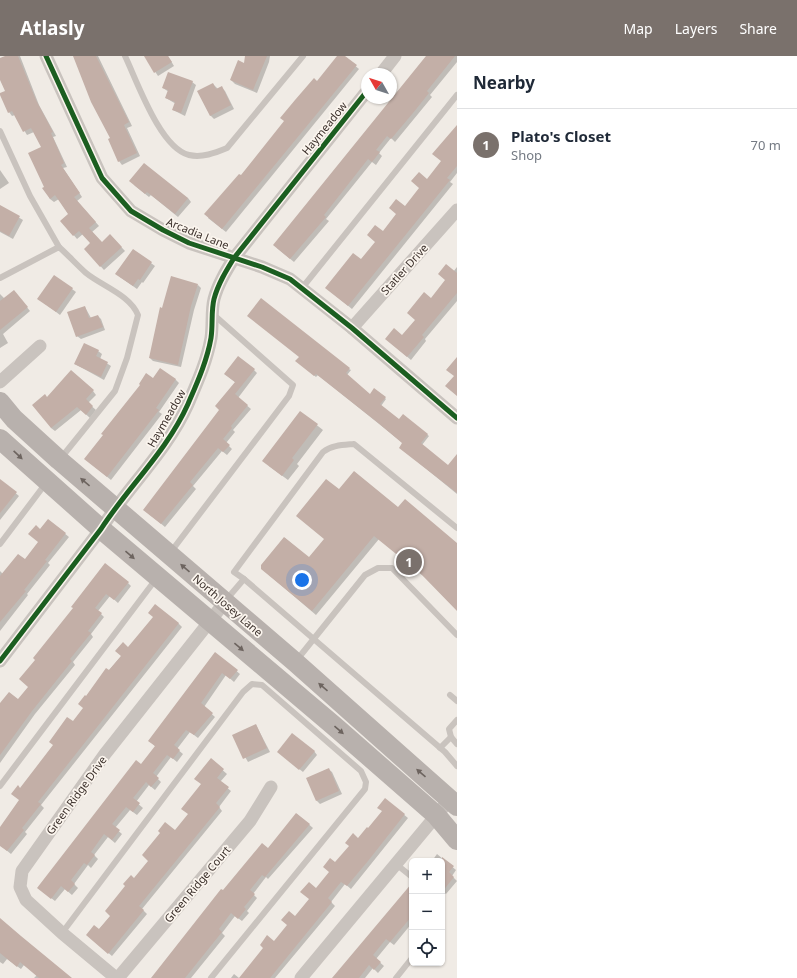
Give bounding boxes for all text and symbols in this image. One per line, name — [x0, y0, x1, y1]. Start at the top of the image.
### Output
text: Atlasly — [20, 15, 85, 41]
text: Map — [624, 19, 653, 38]
text: Layers — [675, 19, 717, 38]
text: Share — [739, 19, 777, 38]
north arrow — [361, 68, 397, 104]
text: Nearby — [473, 71, 535, 94]
street label: Haymeadow — [298, 98, 350, 158]
text: Plato's Closet — [511, 126, 611, 146]
text: 1 — [482, 136, 490, 154]
text: 70 m — [751, 136, 781, 154]
text: Shop — [511, 146, 542, 164]
street label: Arcadia Lane — [164, 214, 232, 252]
street label: Statler Drive — [377, 240, 431, 298]
street label: Haymeadow — [143, 386, 189, 450]
one-way arrow — [13, 450, 23, 460]
one-way arrow — [80, 478, 90, 487]
pin: 1 — [396, 547, 422, 577]
one-way arrow — [125, 550, 136, 559]
one-way arrow — [179, 563, 190, 572]
your location — [292, 570, 312, 590]
street label: North Josey Lane — [190, 571, 266, 639]
one-way arrow — [234, 643, 244, 652]
one-way arrow — [318, 682, 329, 691]
one-way arrow — [334, 726, 344, 735]
street label: Green Ridge Drive — [42, 753, 110, 837]
one-way arrow — [416, 768, 426, 777]
street label: Green Ridge Court — [161, 843, 233, 925]
map controls — [409, 858, 445, 966]
button: + — [409, 858, 445, 894]
button: − — [409, 894, 445, 930]
button: locate — [409, 930, 445, 966]

